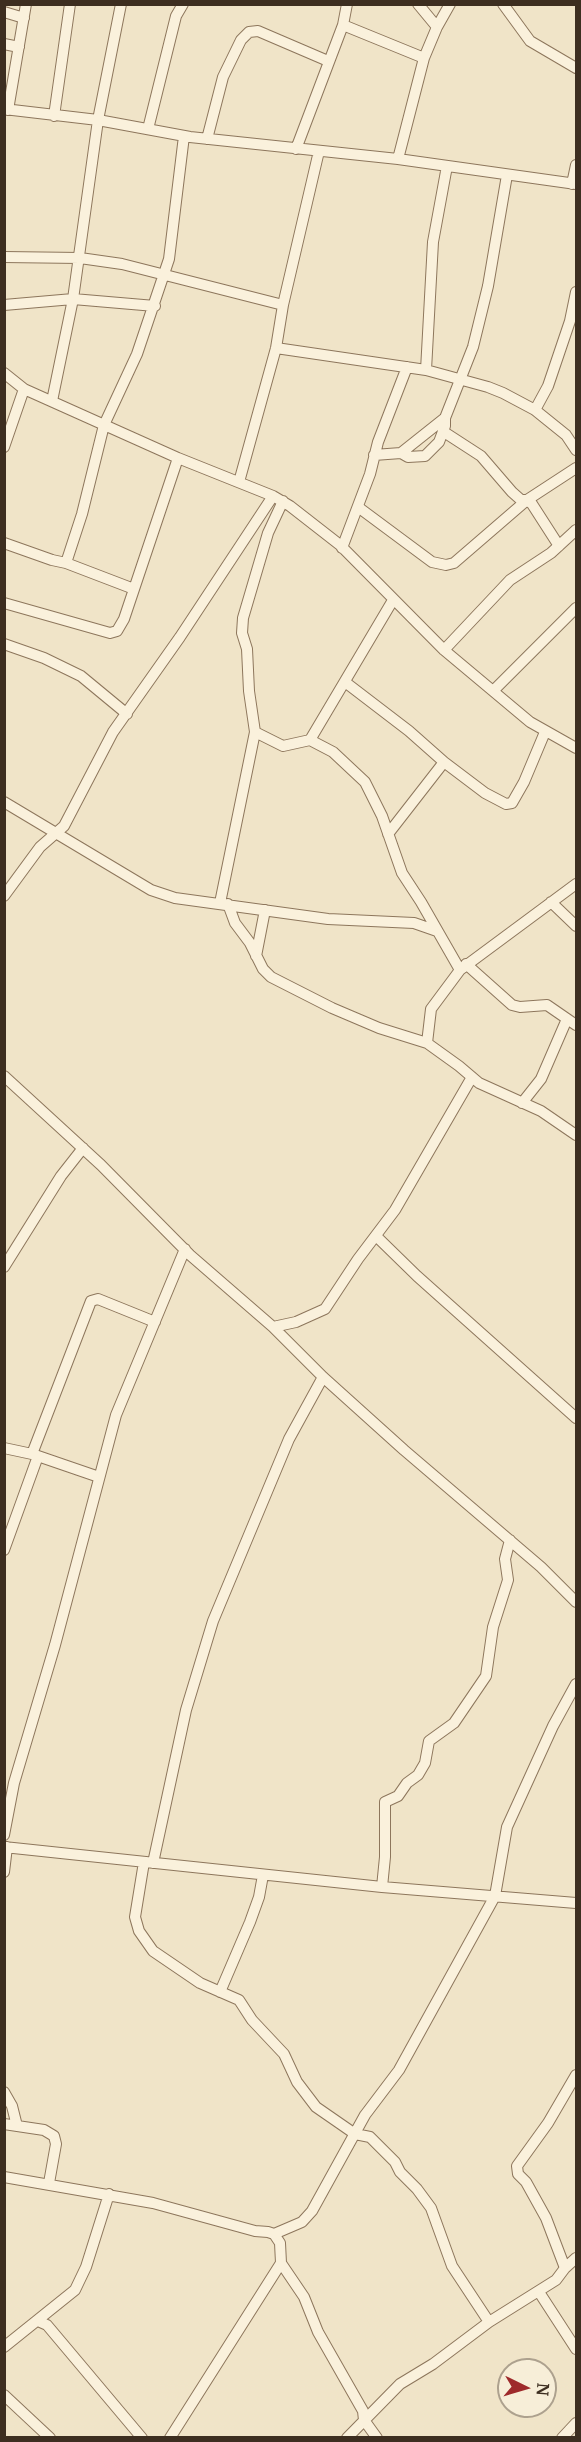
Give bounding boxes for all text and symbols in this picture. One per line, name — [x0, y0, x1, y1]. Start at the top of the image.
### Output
north arrow — [497, 2358, 557, 2418]
text: N — [532, 2382, 553, 2397]

